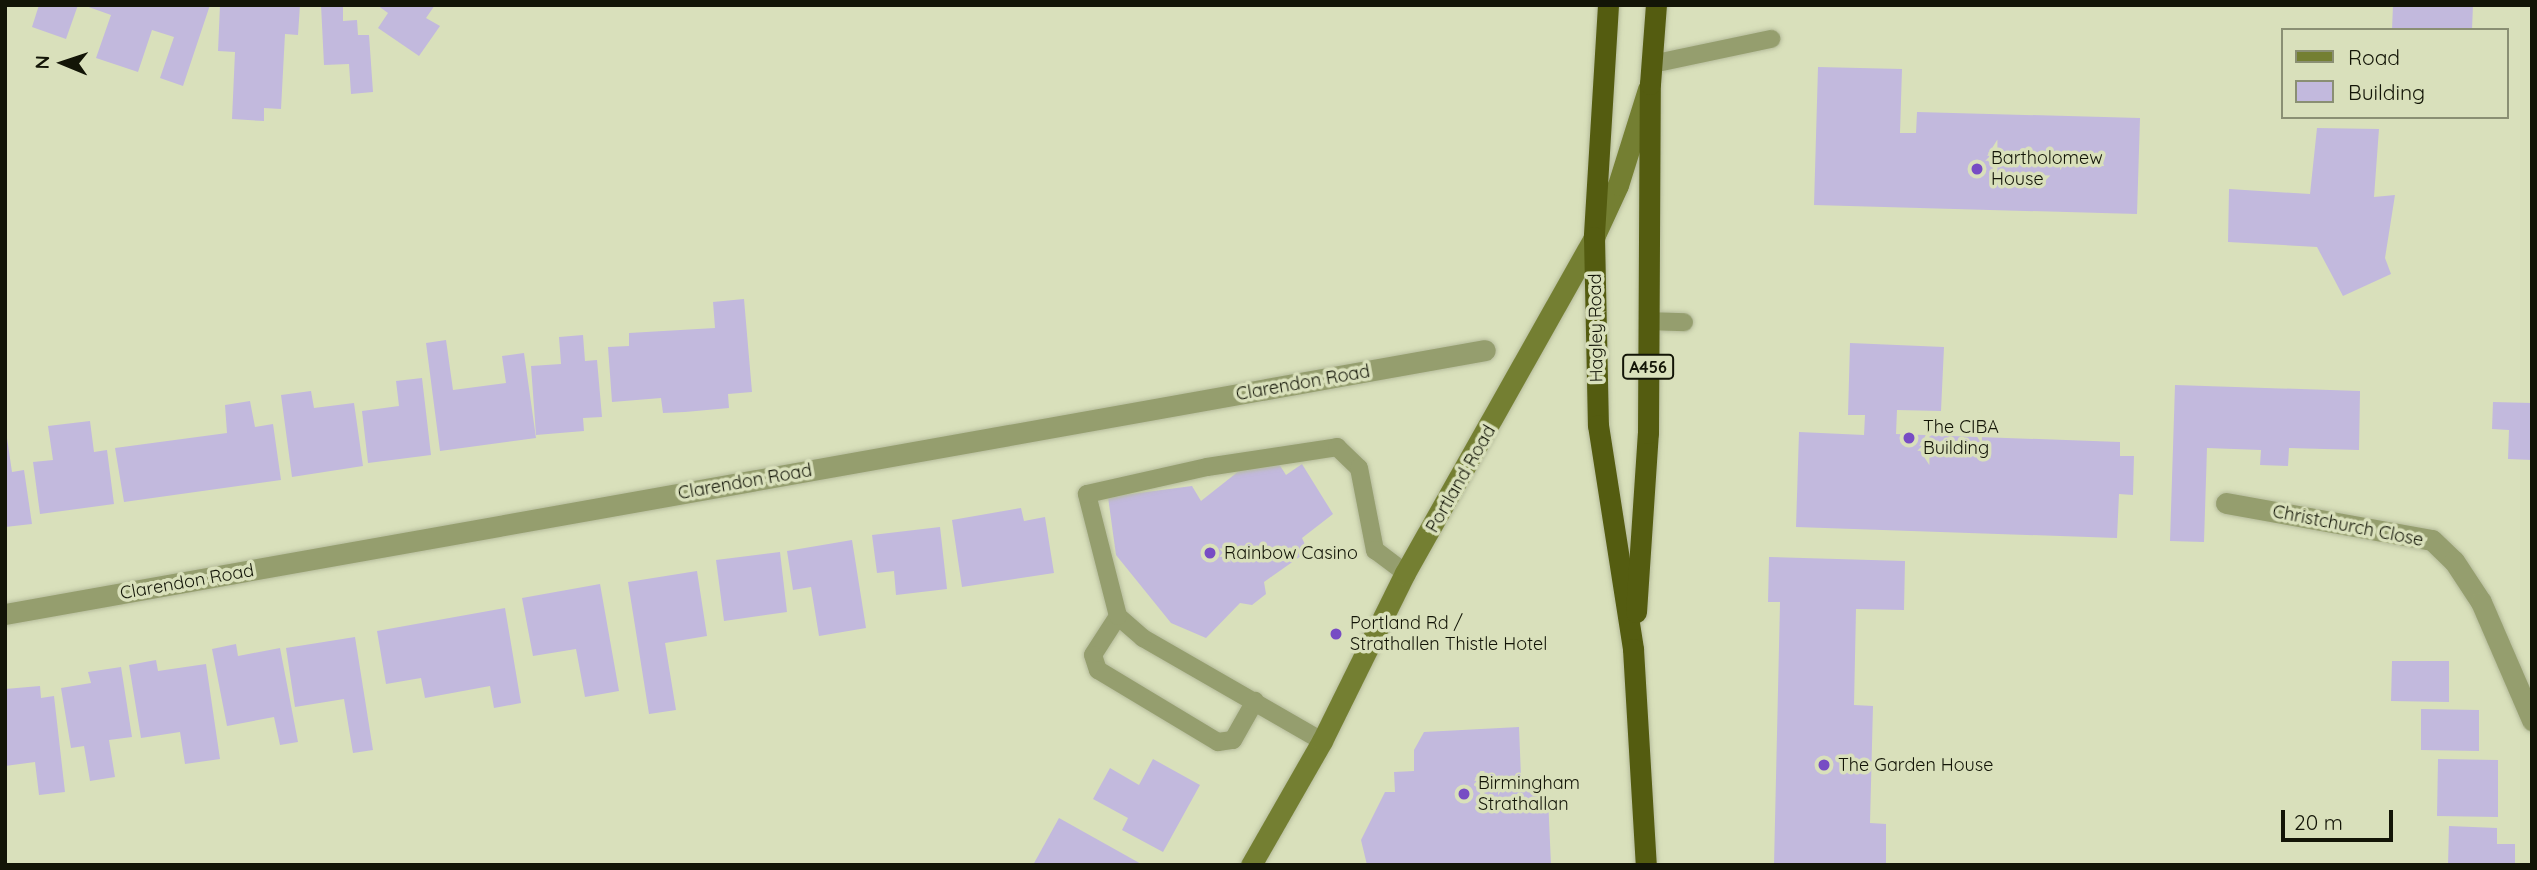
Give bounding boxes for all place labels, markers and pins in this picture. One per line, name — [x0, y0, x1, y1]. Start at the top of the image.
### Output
place label: Bartholomew House — [1991, 148, 2103, 190]
marker: Bartholomew House — [1969, 161, 1985, 177]
place label: The CIBA Building — [1923, 417, 1999, 460]
marker: The CIBA Building — [1901, 430, 1917, 446]
place label: Rainbow Casino — [1224, 542, 1358, 564]
marker: Rainbow Casino — [1202, 545, 1218, 561]
place label: Portland Rd / Strathallen Thistle Hotel — [1350, 613, 1547, 656]
marker: Portland Rd / Strathallen Thistle Hotel — [1328, 626, 1344, 642]
place label: The Garden House — [1838, 754, 1993, 776]
marker: The Garden House — [1816, 757, 1832, 773]
place label: Birmingham Strathallan — [1478, 773, 1580, 816]
marker: Birmingham Strathallan — [1456, 786, 1472, 802]

